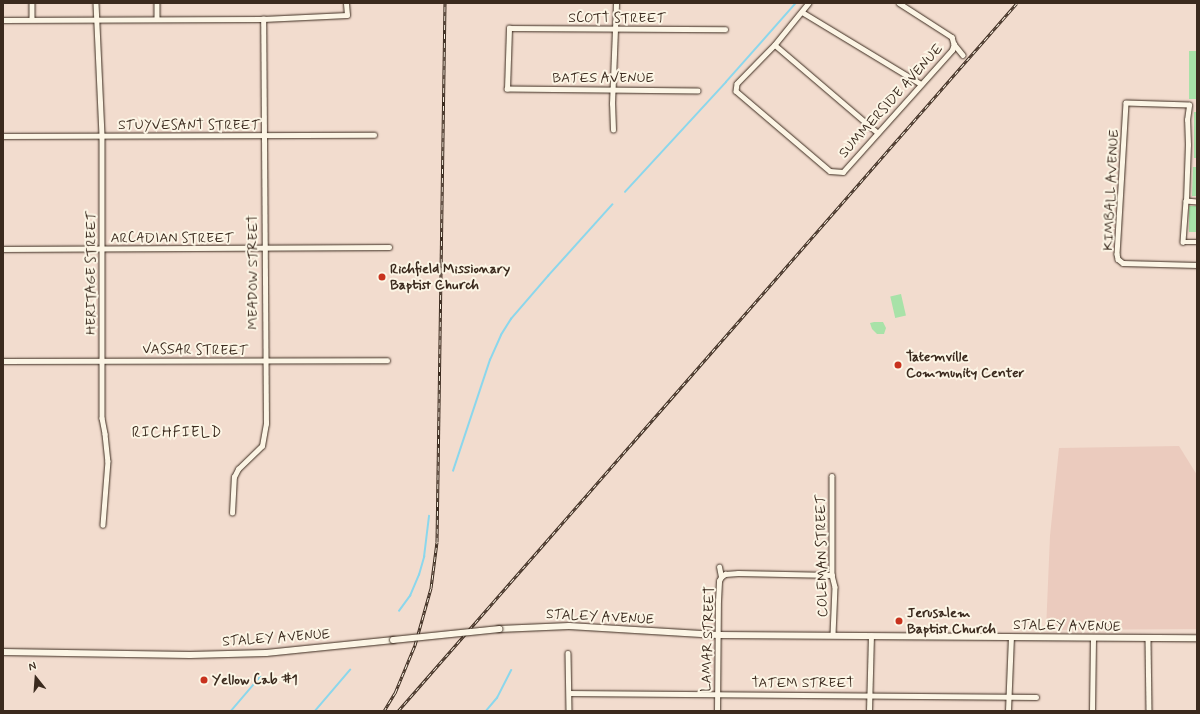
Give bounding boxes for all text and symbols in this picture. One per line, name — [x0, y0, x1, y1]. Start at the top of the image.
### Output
street label: SCOTT STREET — [568, 10, 666, 26]
street label: SUMMERSIDE AVENUE — [835, 41, 947, 161]
street label: BATES AVENUE — [551, 70, 655, 86]
street label: STUYVESANT STREET — [118, 117, 260, 133]
street label: KIMBALL AVENUE — [1099, 128, 1123, 252]
street label: HERITAGE STREET — [83, 211, 99, 335]
street label: MEADOW STREET — [245, 214, 261, 330]
street label: ARCADIAN STREET — [110, 230, 234, 246]
place label: Richfield Missionary Baptist Church — [390, 261, 506, 294]
marker: Richfield Missionary Baptist Church — [377, 272, 387, 282]
street label: VASSAR STREET — [142, 341, 248, 359]
place label: Tatemville Community Center — [906, 349, 1025, 382]
marker: Tatemville Community Center — [893, 360, 903, 370]
district label: RICHFIELD — [133, 425, 221, 443]
street label: COLEMAN STREET — [813, 494, 831, 618]
street label: LAMAR STREET — [698, 586, 718, 692]
place label: Jerusalem Baptist Church — [907, 605, 996, 638]
street label: STALEY AVENUE — [544, 606, 656, 628]
marker: Jerusalem Baptist Church — [894, 616, 904, 626]
street label: STALEY AVENUE — [1012, 617, 1122, 635]
street label: STALEY AVENUE — [220, 626, 332, 650]
north arrow — [16, 658, 56, 698]
text: N — [27, 659, 38, 674]
place label: Yellow Cab #1 — [212, 672, 299, 688]
marker: Yellow Cab #1 — [199, 675, 209, 685]
street label: TATEM STREET — [752, 675, 854, 691]

